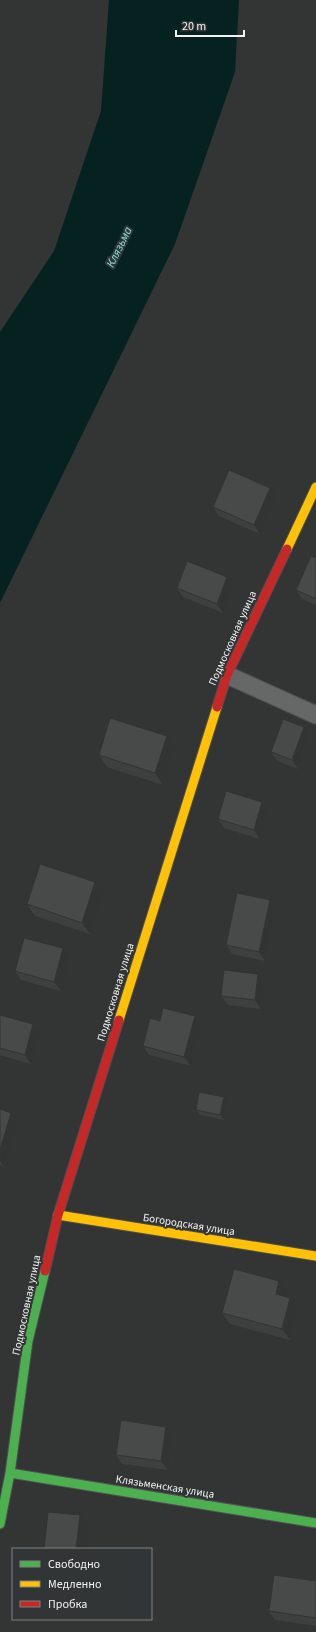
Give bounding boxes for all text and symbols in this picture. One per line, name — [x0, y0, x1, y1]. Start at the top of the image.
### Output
scale bar — [176, 12, 244, 38]
text: 20 m — [182, 18, 206, 35]
water label: Клязьма — [102, 223, 137, 270]
street label: Подмосковная улица — [205, 589, 260, 688]
street label: Подмосковная улица — [93, 941, 138, 1043]
street label: Богородская улица — [142, 1210, 236, 1239]
street label: Подмосковная улица — [9, 1254, 44, 1357]
street label: Клязьменская улица — [115, 1471, 215, 1502]
legend — [12, 1548, 152, 1620]
text: Свободно — [48, 1556, 100, 1573]
text: Медленно — [48, 1576, 102, 1593]
text: Пробка — [48, 1596, 87, 1613]

